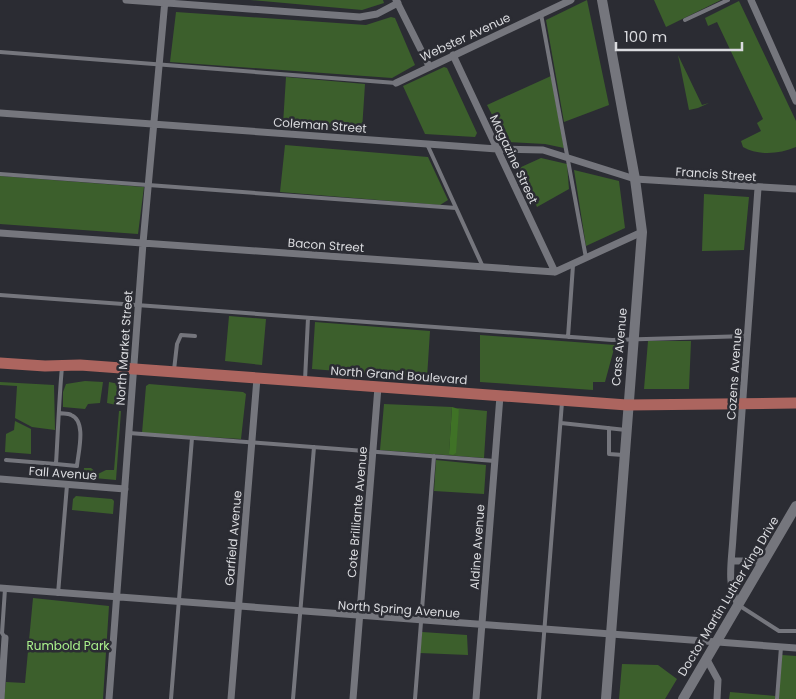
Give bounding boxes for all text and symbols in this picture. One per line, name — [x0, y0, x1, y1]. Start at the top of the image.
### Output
street label: Webster Avenue — [417, 9, 513, 65]
scale bar — [616, 20, 742, 52]
text: 100 m — [624, 26, 667, 47]
street label: Magazine Street — [486, 112, 542, 206]
street label: Coleman Street — [273, 113, 367, 137]
street label: Francis Street — [675, 163, 757, 185]
street label: Bacon Street — [287, 234, 365, 256]
street label: North Market Street — [112, 290, 136, 406]
street label: Cass Avenue — [607, 307, 631, 387]
street label: Cozens Avenue — [722, 327, 746, 421]
street label: North Grand Boulevard — [330, 362, 468, 388]
street label: Cote Brilliante Avenue — [343, 446, 371, 578]
street label: Fall Avenue — [28, 462, 98, 484]
street label: Garfield Avenue — [220, 490, 246, 586]
street label: Aldine Avenue — [466, 504, 488, 590]
street label: Doctor Martin Luther King Drive — [673, 513, 783, 679]
street label: North Spring Avenue — [337, 596, 461, 622]
park label: Rumbold Park — [26, 637, 110, 654]

